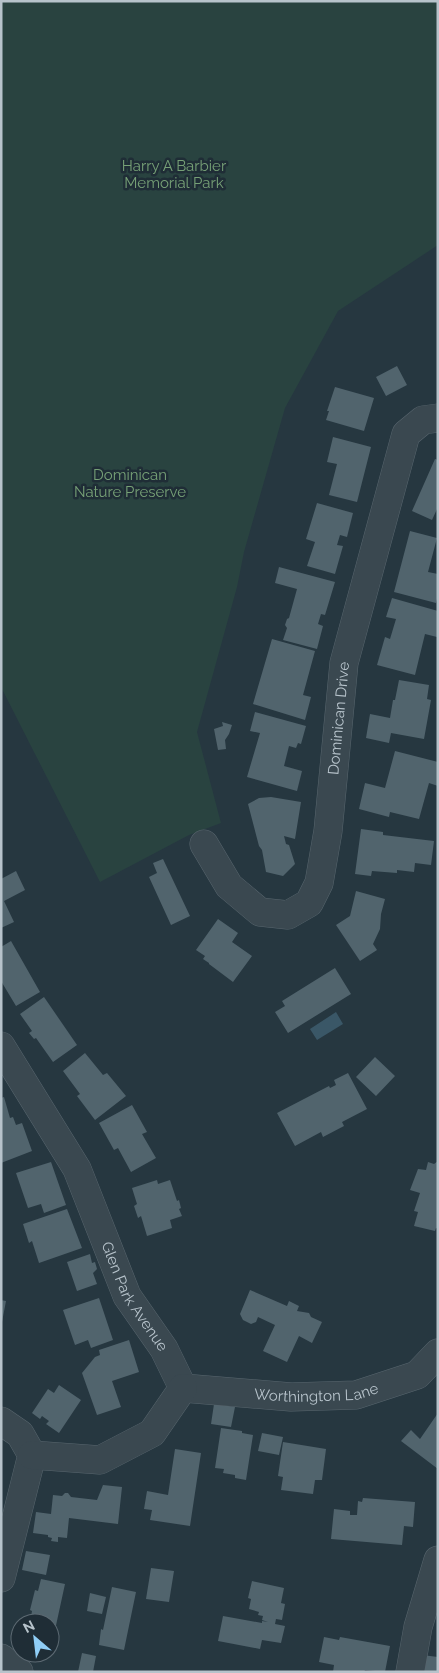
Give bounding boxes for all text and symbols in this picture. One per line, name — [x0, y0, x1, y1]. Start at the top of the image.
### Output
park label: Harry A Barbier Memorial Park — [122, 157, 227, 192]
park label: Dominican Nature Preserve — [74, 466, 186, 501]
street label: Dominican Drive — [324, 661, 353, 776]
street label: Glen Park Avenue — [98, 1239, 172, 1355]
street label: Worthington Lane — [254, 1379, 381, 1406]
north arrow — [10, 1613, 60, 1663]
text: N — [20, 1617, 37, 1636]

